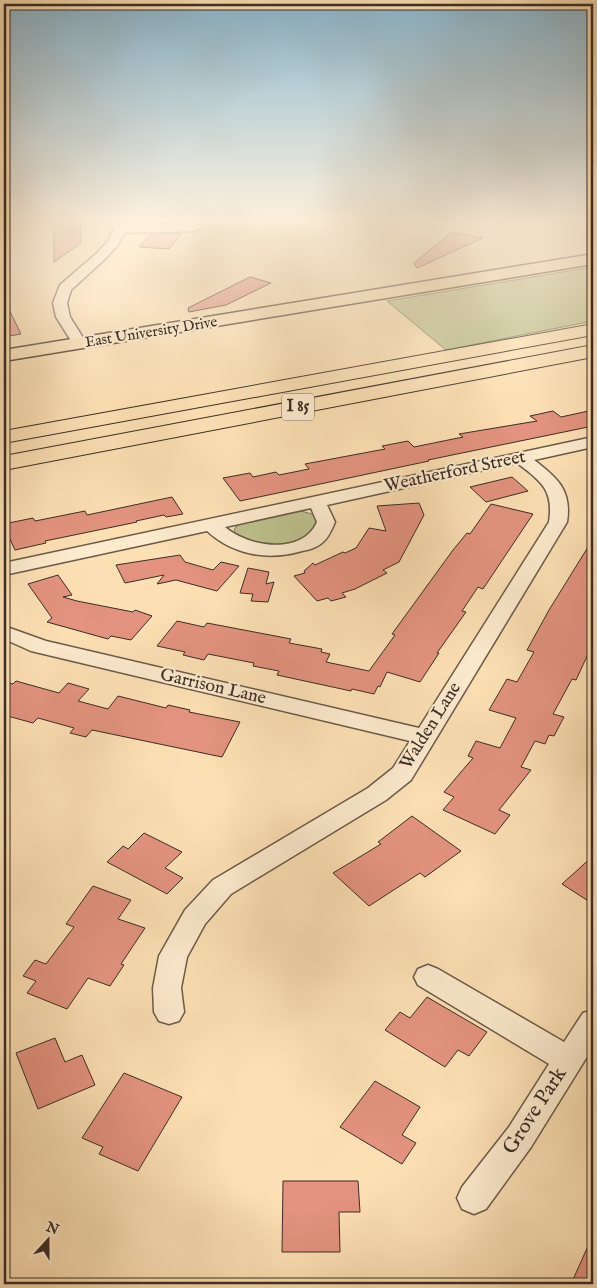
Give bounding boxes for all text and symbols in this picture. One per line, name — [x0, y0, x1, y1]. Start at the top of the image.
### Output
street label: East University Drive — [83, 312, 219, 352]
road number: I 85 — [282, 394, 314, 421]
street label: Weatherford Street — [382, 446, 528, 498]
street label: Garrison Lane — [158, 664, 268, 710]
street label: Walden Lane — [395, 678, 467, 774]
street label: Grove Park — [497, 1062, 574, 1160]
north arrow — [22, 1216, 72, 1266]
text: N — [42, 1218, 61, 1239]

